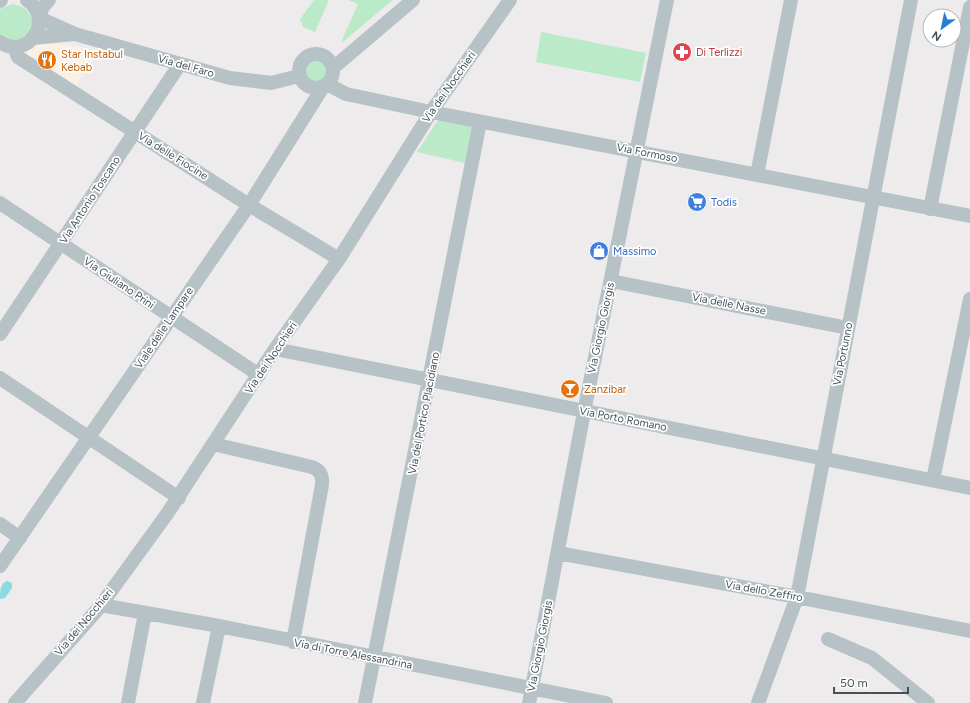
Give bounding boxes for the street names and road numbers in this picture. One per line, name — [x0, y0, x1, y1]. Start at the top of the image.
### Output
street label: Via dei Nocchieri — [420, 49, 478, 125]
street label: Via del Faro — [156, 52, 216, 80]
street label: Via delle Fiocine — [136, 129, 210, 183]
street label: Via Formoso — [615, 141, 679, 165]
street label: Via Antonio Toscano — [57, 154, 123, 246]
street label: Via Giuliano Prini — [81, 255, 157, 311]
street label: Via Giorgio Giorgis — [585, 281, 617, 375]
street label: Viale delle Lampare — [132, 285, 196, 371]
street label: Via delle Nasse — [691, 290, 767, 318]
street label: Via dei Nocchieri — [242, 320, 300, 396]
street label: Via Portunno — [831, 321, 855, 387]
street label: Via del Portico Placidiano — [406, 351, 442, 475]
street label: Via Porto Romano — [578, 404, 668, 434]
street label: Via dello Zeffiro — [724, 578, 804, 604]
street label: Via dei Nocchieri — [52, 586, 116, 658]
street label: Via Giorgio Giorgis — [525, 599, 555, 693]
street label: Via di Torre Alessandrina — [293, 636, 413, 672]

